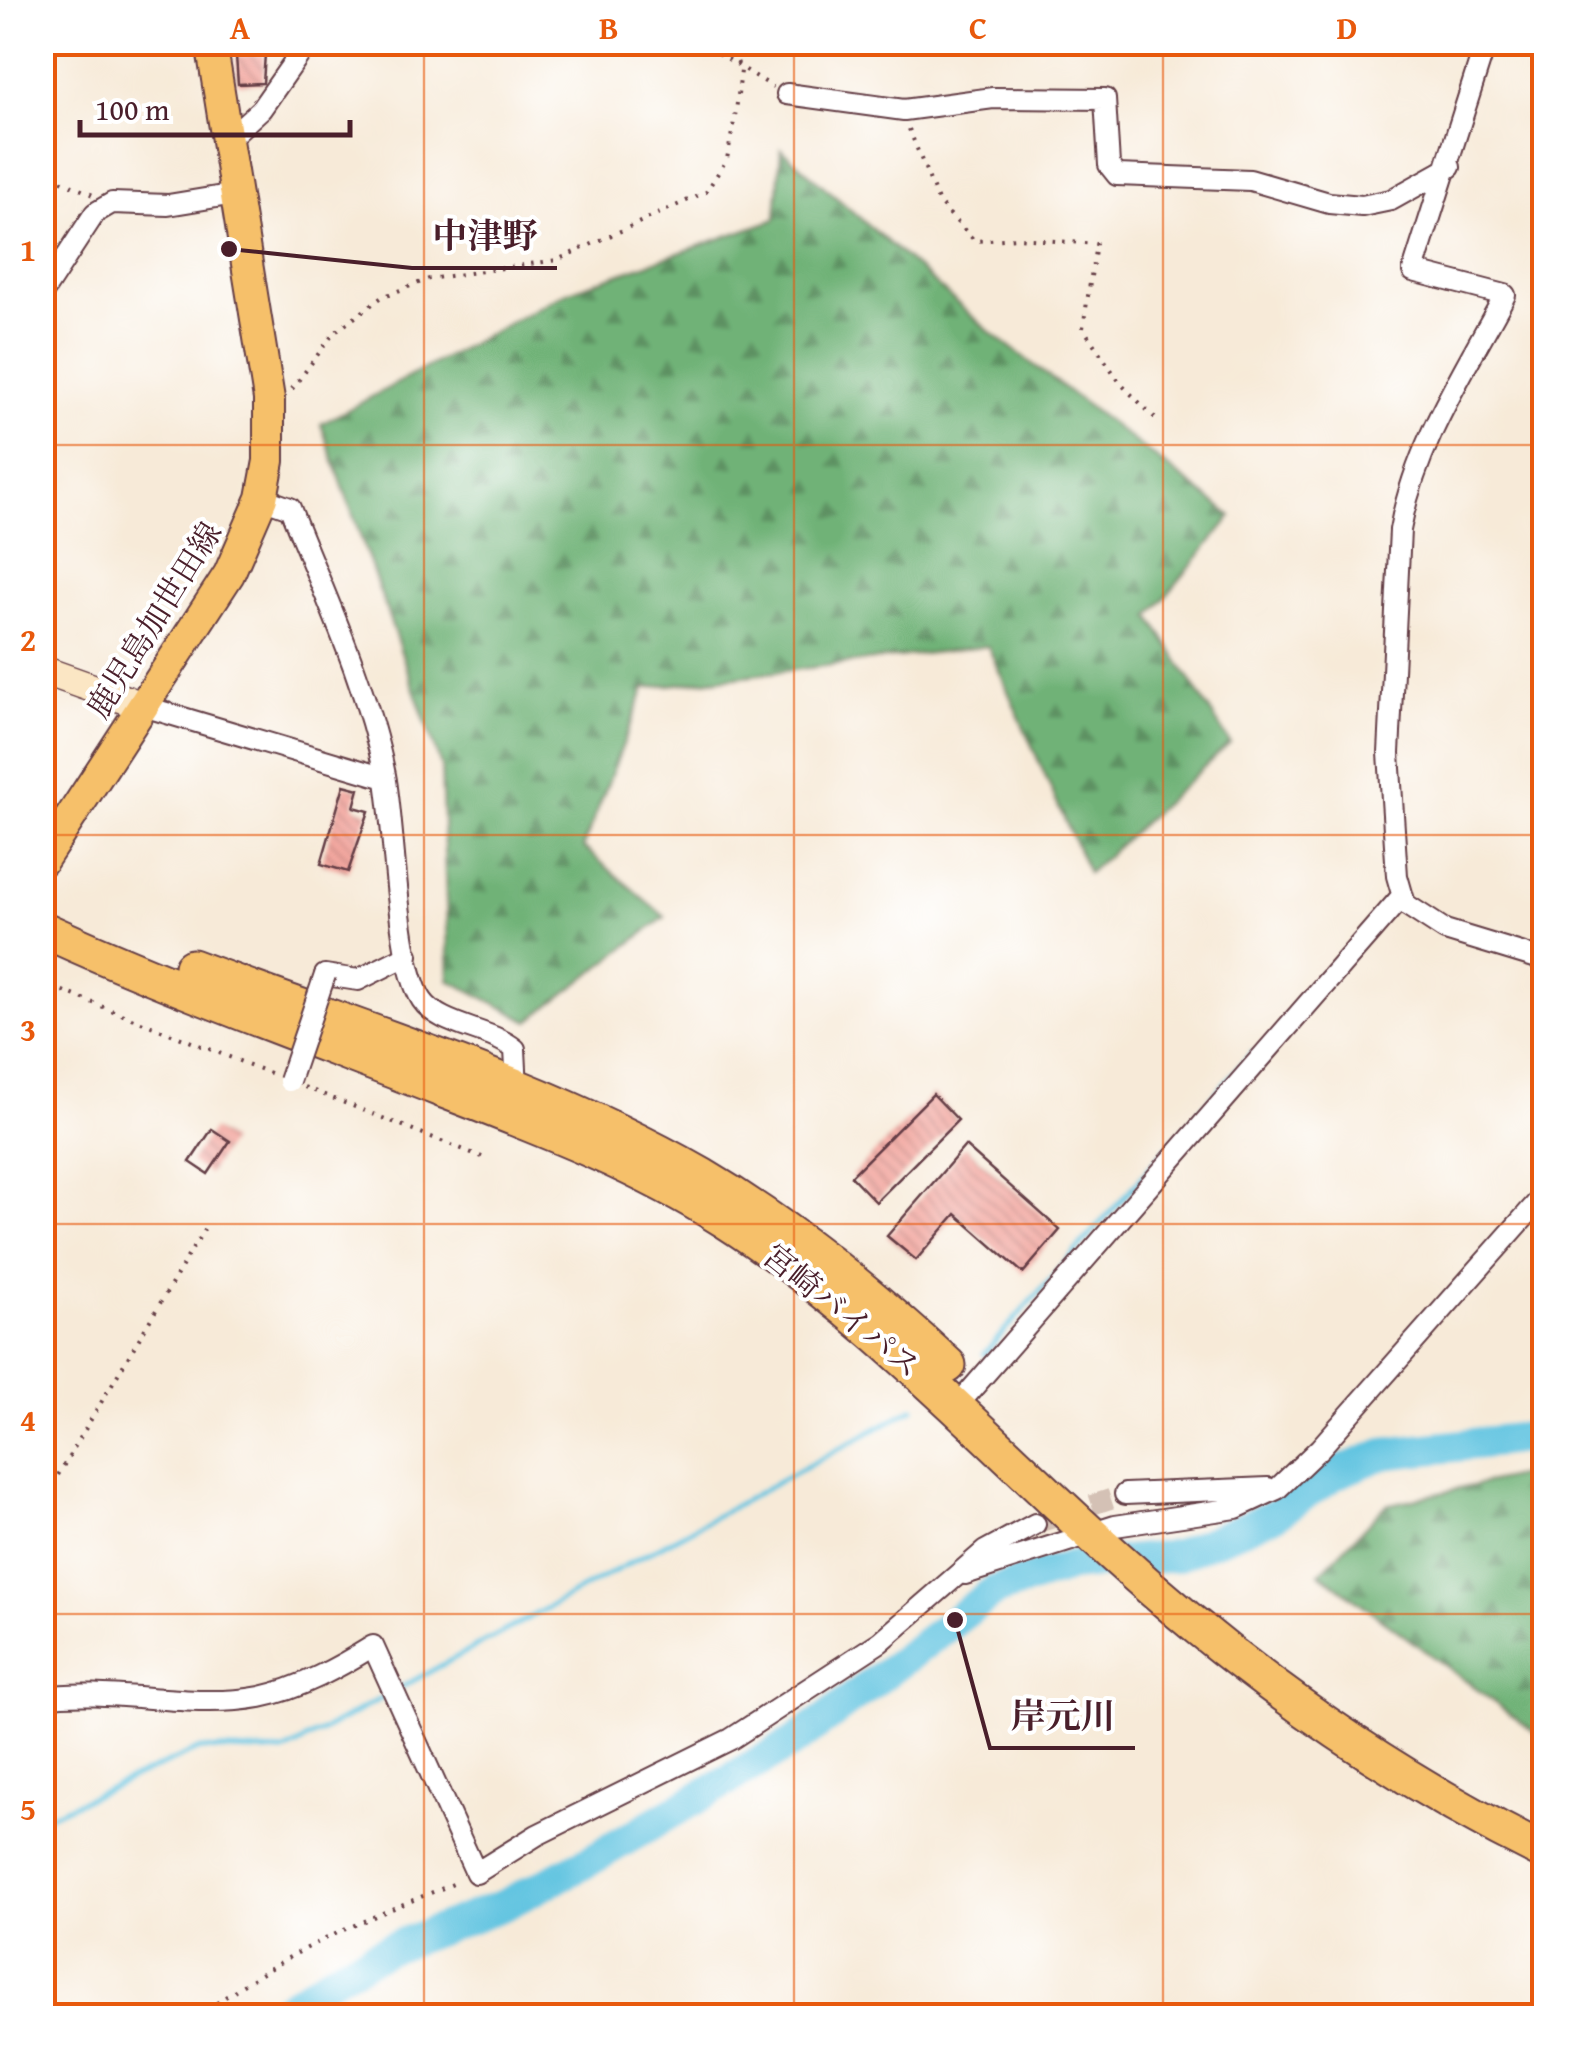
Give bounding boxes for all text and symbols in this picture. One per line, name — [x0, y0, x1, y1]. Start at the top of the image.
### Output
text: A — [230, 4, 251, 51]
text: B — [599, 4, 619, 51]
text: C — [969, 4, 987, 51]
text: D — [1337, 4, 1357, 51]
scale bar — [80, 75, 350, 137]
text: 100 m — [95, 87, 170, 131]
callout: 中津野 — [412, 203, 557, 268]
text: 中津野 — [432, 210, 538, 261]
text: 1 — [20, 226, 36, 273]
street label: 鹿児島加世田線 — [74, 512, 233, 727]
text: 2 — [20, 616, 36, 663]
text: 3 — [20, 1006, 36, 1053]
street label: 宮崎バイパス — [753, 1232, 931, 1389]
text: 4 — [20, 1396, 36, 1443]
callout: 岸元川 — [990, 1683, 1135, 1748]
text: 岸元川 — [1010, 1690, 1116, 1741]
text: 5 — [20, 1785, 36, 1832]

